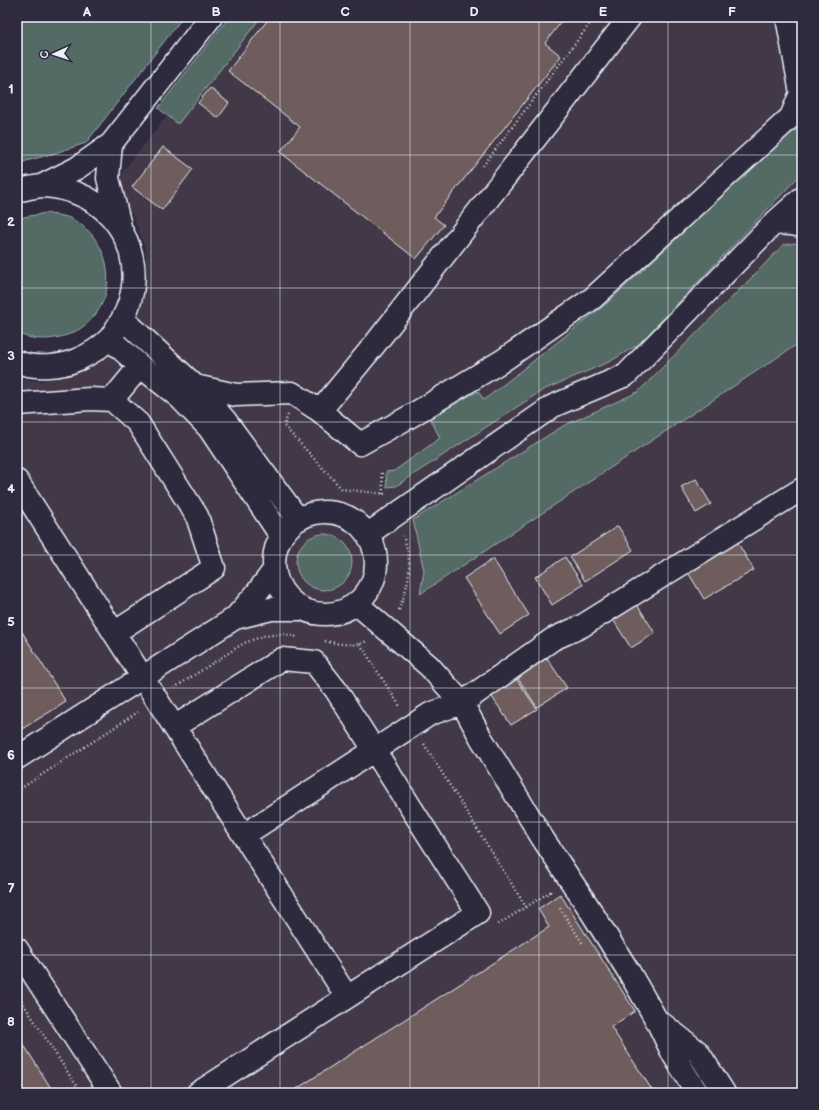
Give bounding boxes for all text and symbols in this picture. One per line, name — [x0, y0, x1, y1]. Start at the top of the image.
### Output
text: A — [82, 4, 91, 20]
text: B — [211, 4, 221, 20]
text: C — [340, 4, 350, 20]
text: D — [469, 4, 479, 20]
text: E — [599, 4, 608, 20]
text: F — [728, 4, 736, 20]
north arrow — [34, 34, 74, 74]
text: С — [38, 50, 51, 59]
text: 1 — [8, 81, 14, 97]
text: 2 — [7, 214, 15, 230]
text: 3 — [7, 348, 15, 364]
text: 4 — [7, 481, 15, 497]
text: 5 — [7, 614, 15, 630]
text: 6 — [7, 747, 15, 763]
text: 7 — [7, 881, 15, 897]
text: 8 — [7, 1014, 15, 1030]

